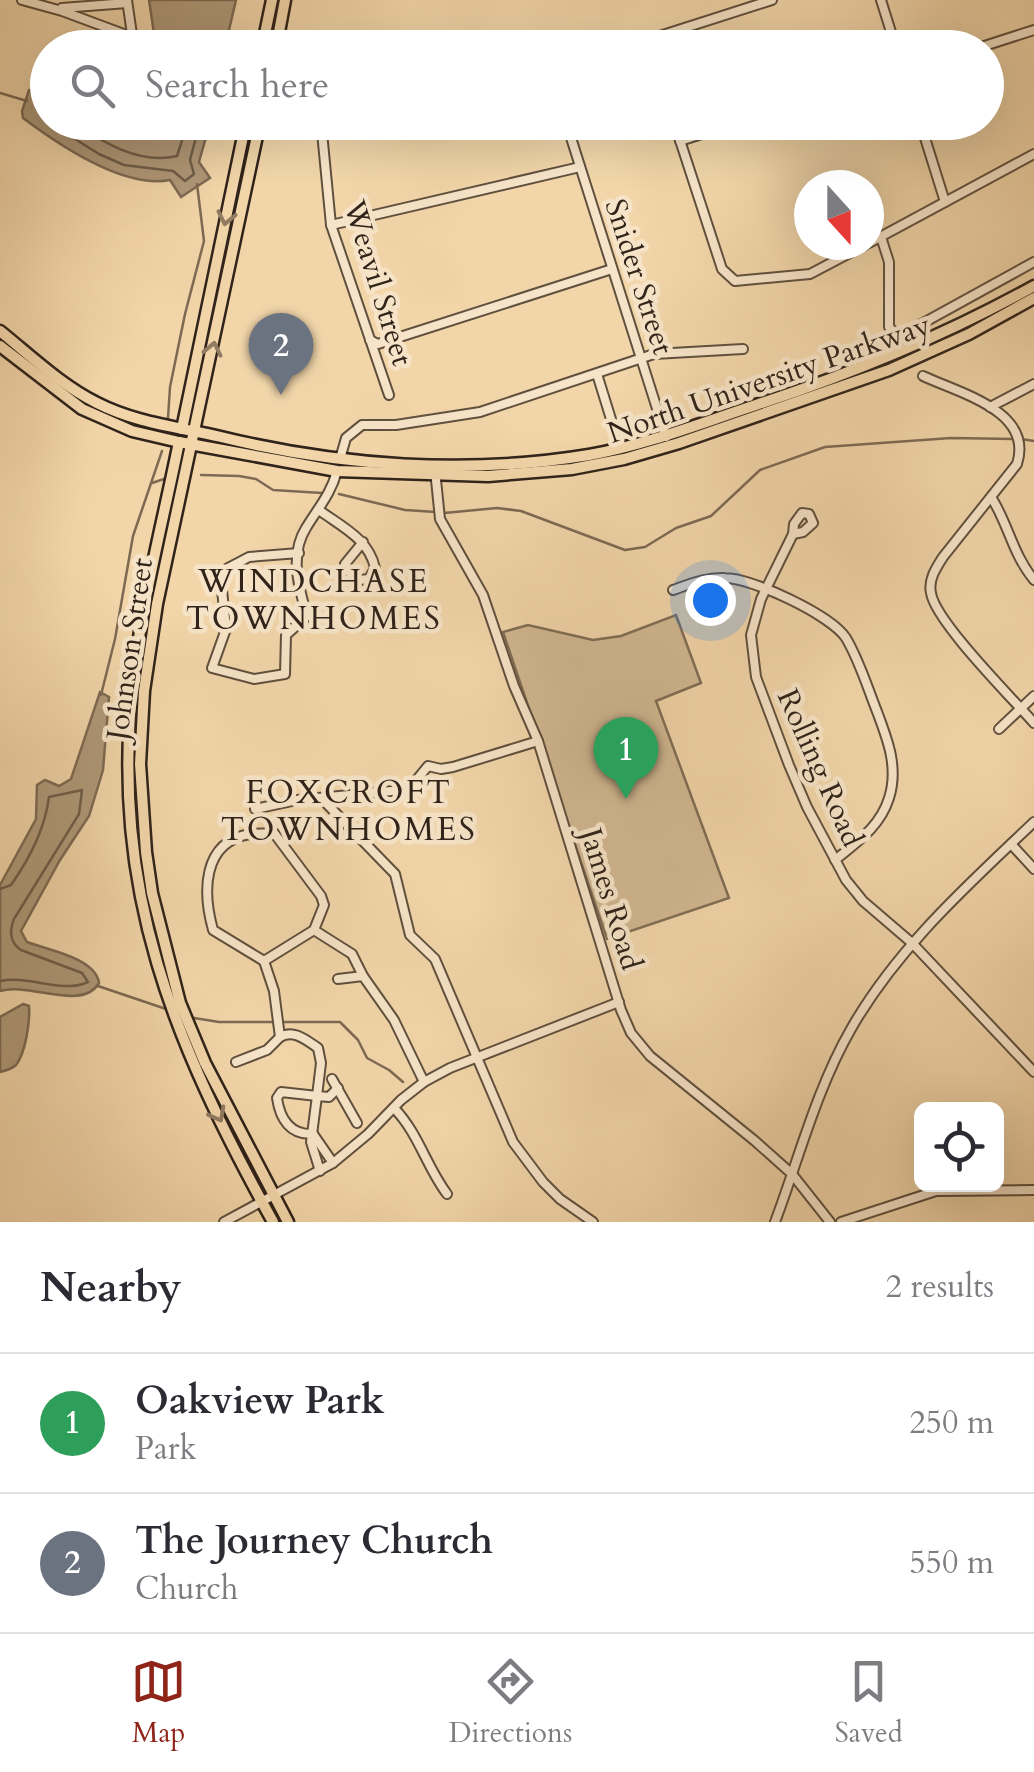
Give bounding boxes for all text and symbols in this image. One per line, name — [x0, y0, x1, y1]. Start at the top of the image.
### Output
search box — [30, 30, 1004, 140]
icon: search — [65, 58, 120, 113]
text: Search here — [145, 59, 329, 111]
north arrow — [794, 170, 884, 260]
street label: Weavil Street — [333, 194, 423, 371]
street label: Snider Street — [595, 194, 684, 361]
one-way arrow — [217, 209, 238, 226]
street label: North University Parkway — [602, 304, 936, 454]
pin: 2 — [248, 312, 314, 395]
one-way arrow — [202, 341, 223, 358]
street label: Johnson Street — [96, 555, 163, 747]
district label: WINDCHASE TOWNHOMES — [186, 560, 442, 641]
your location — [685, 575, 736, 626]
street label: Rolling Road — [767, 683, 873, 853]
pin: 1 — [594, 716, 658, 799]
district label: FOXCROFT TOWNHOMES — [221, 771, 477, 852]
street label: James Road — [569, 819, 652, 975]
map controls — [914, 1102, 1004, 1192]
button: locate — [914, 1102, 1004, 1192]
one-way arrow — [205, 1105, 225, 1123]
text: Nearby — [40, 1259, 182, 1316]
text: 2 results — [886, 1265, 994, 1309]
text: Oakview Park — [135, 1375, 385, 1427]
text: 1 — [64, 1401, 81, 1445]
text: 250 m — [909, 1401, 994, 1445]
text: Park — [135, 1427, 197, 1471]
text: The Journey Church — [135, 1515, 493, 1567]
text: 2 — [64, 1541, 81, 1585]
text: 550 m — [909, 1541, 994, 1585]
text: Church — [135, 1567, 238, 1611]
tab: Map — [131, 1654, 186, 1752]
tab: Directions — [449, 1654, 572, 1752]
tab: Saved — [835, 1654, 903, 1752]

